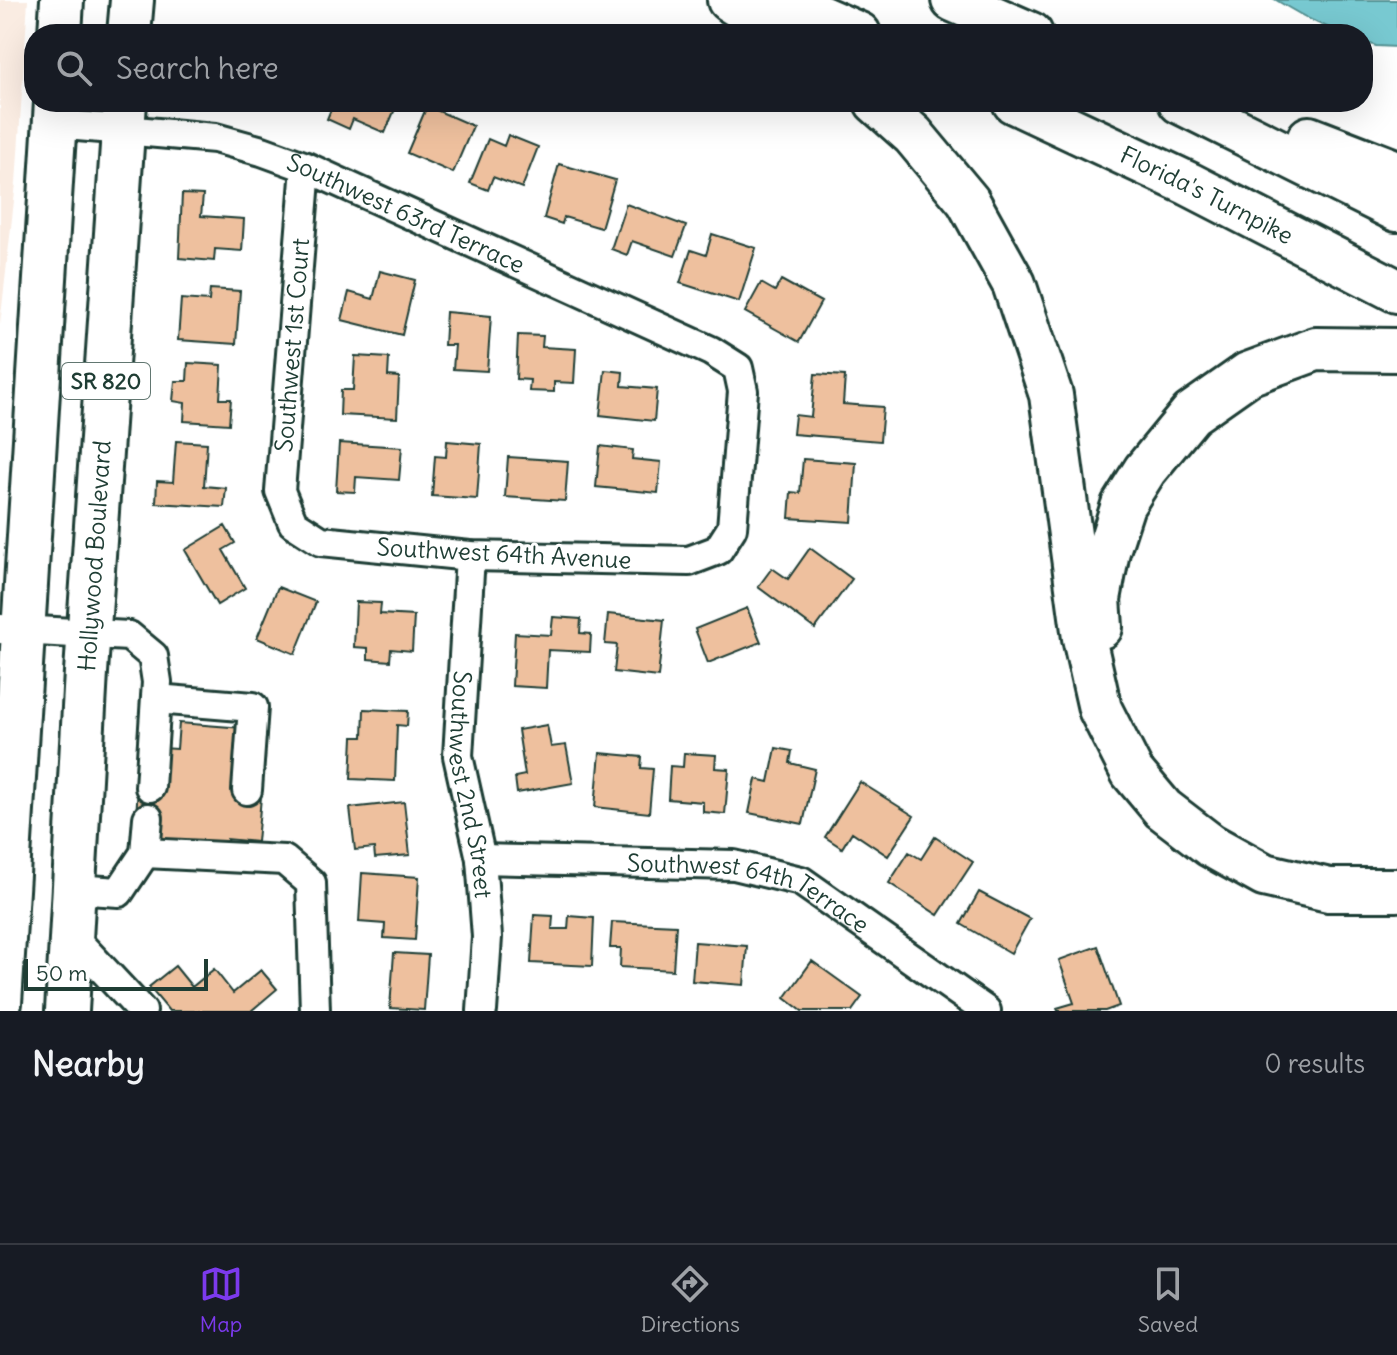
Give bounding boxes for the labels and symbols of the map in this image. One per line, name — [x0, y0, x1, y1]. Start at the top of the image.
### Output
street label: Florida's Turnpike — [1116, 139, 1299, 250]
street label: Southwest 63rd Terrace — [283, 146, 529, 279]
street label: Southwest 1st Court — [268, 237, 315, 453]
road number: SR 820 — [62, 363, 150, 399]
street label: Hollywood Boulevard — [71, 439, 117, 672]
street label: Southwest 64th Avenue — [376, 531, 632, 575]
street label: Southwest 2nd Street — [443, 670, 499, 899]
street label: Southwest 64th Terrace — [627, 847, 875, 939]
scale bar — [24, 955, 208, 991]

